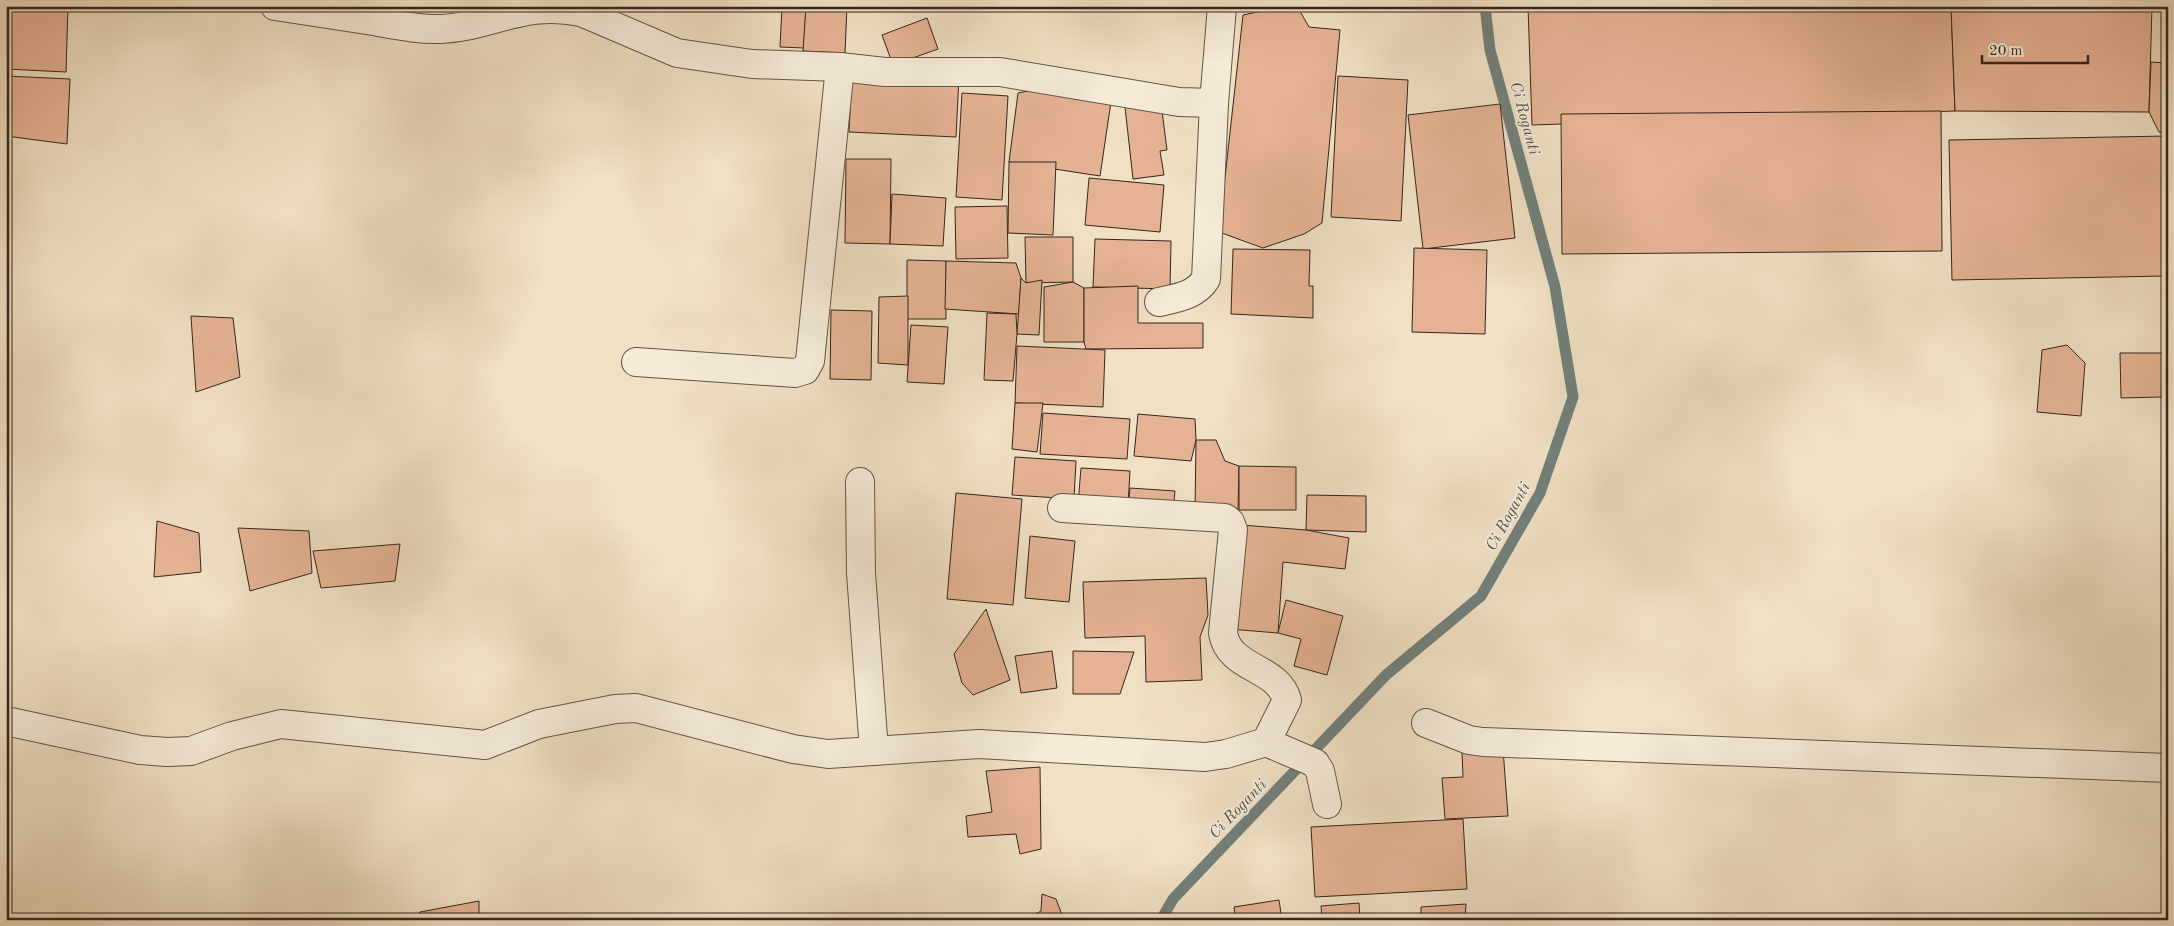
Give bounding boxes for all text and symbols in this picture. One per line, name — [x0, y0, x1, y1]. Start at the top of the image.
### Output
scale bar — [1982, 32, 2088, 64]
text: 20 m — [1989, 44, 2023, 59]
water label: Ci Roganti — [1507, 80, 1542, 158]
water label: Ci Roganti — [1483, 480, 1534, 554]
water label: Ci Roganti — [1207, 776, 1271, 842]

